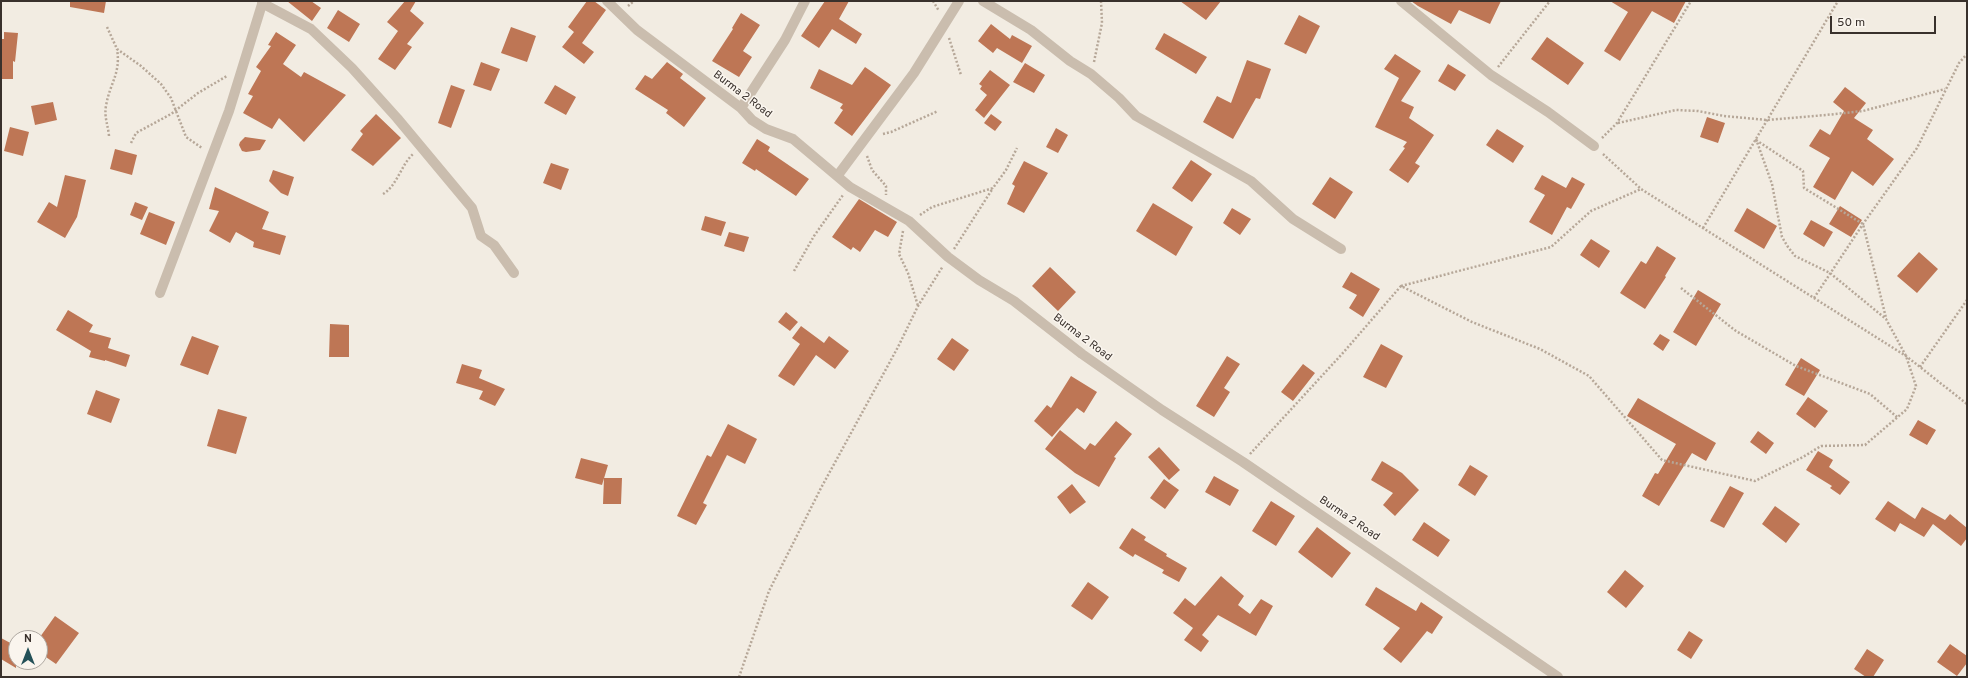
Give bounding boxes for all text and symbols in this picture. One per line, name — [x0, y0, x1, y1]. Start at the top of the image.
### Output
scale bar — [1832, 8, 1938, 34]
text: 50 m — [1837, 15, 1865, 31]
street label: Burma 2 Road — [710, 69, 774, 121]
street label: Burma 2 Road — [1050, 312, 1114, 364]
street label: Burma 2 Road — [1316, 494, 1382, 544]
north arrow — [8, 630, 48, 670]
text: N — [24, 632, 32, 646]

